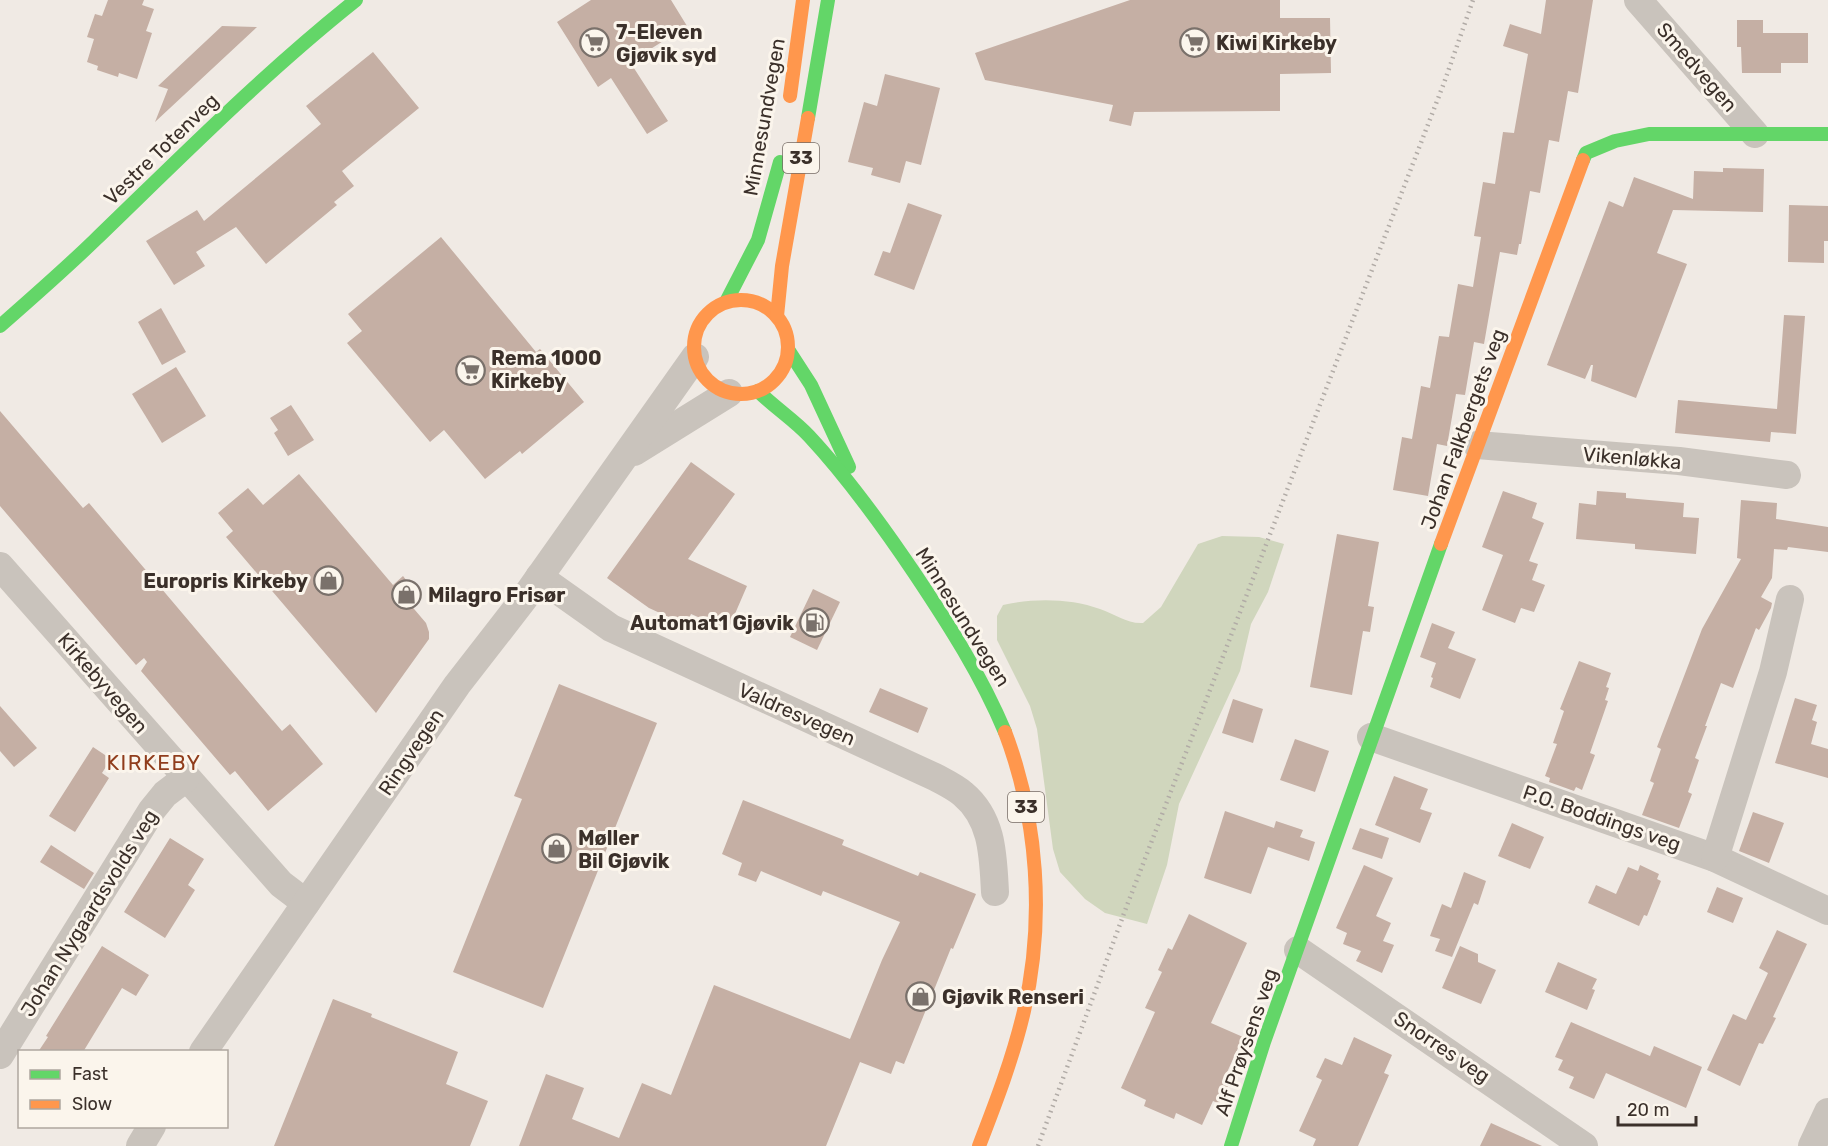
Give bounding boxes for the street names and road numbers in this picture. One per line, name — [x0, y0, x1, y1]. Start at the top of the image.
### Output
street label: Smedvegen — [1652, 17, 1742, 117]
street label: Minnesundvegen — [738, 36, 790, 198]
street label: Vestre Totenveg — [99, 88, 223, 210]
road number: 33 — [783, 143, 819, 173]
street label: Johan Falkbergets veg — [1416, 326, 1510, 532]
street label: Vikenløkka — [1582, 442, 1682, 474]
street label: Minnesundvegen — [911, 543, 1015, 691]
street label: Kirkebyvegen — [53, 628, 153, 738]
street label: Valdresvegen — [735, 678, 859, 750]
street label: Ringvegen — [373, 704, 449, 800]
street label: P.O. Boddings veg — [1520, 780, 1684, 856]
road number: 33 — [1008, 792, 1044, 822]
street label: Johan Nygaardsvolds veg — [15, 805, 163, 1021]
street label: Alf Prøysens veg — [1210, 965, 1282, 1119]
street label: Snorres veg — [1389, 1006, 1495, 1088]

